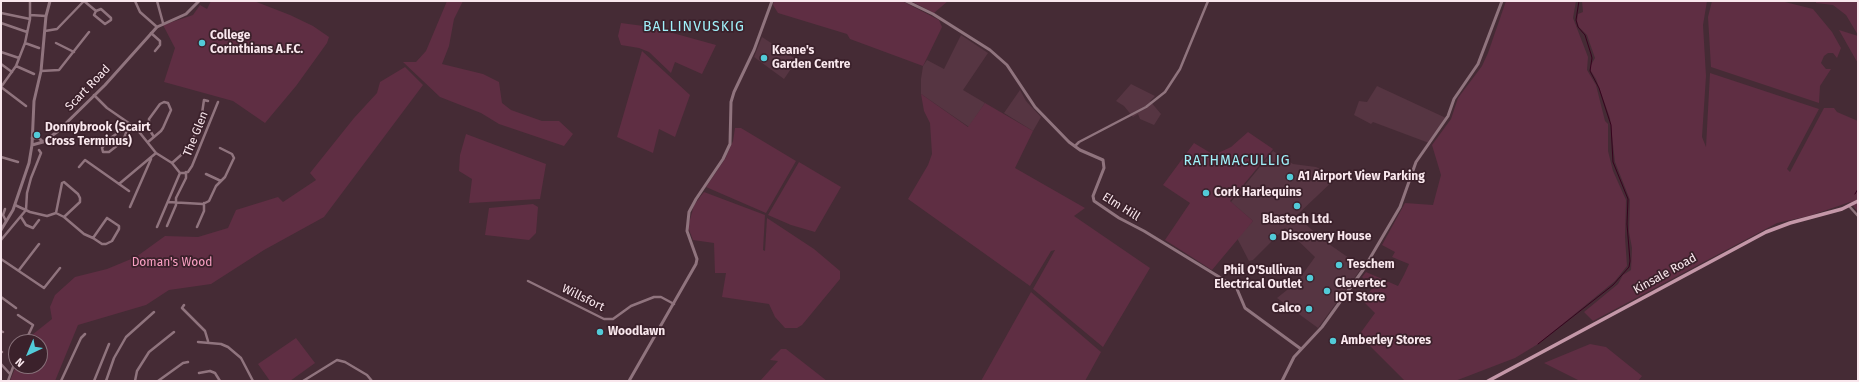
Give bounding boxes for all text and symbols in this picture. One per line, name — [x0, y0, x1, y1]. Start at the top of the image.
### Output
district label: BALLINVUSKIG — [643, 19, 745, 35]
place label: College Corinthians A.F.C. — [210, 29, 303, 57]
marker: College Corinthians A.F.C. — [197, 38, 207, 48]
place label: Keane's Garden Centre — [772, 44, 850, 72]
marker: Keane's Garden Centre — [759, 53, 769, 63]
street label: Scart Road — [63, 62, 113, 114]
street label: The Glen — [180, 109, 212, 159]
place label: Donnybrook (Scairt Cross Terminus) — [45, 121, 151, 149]
marker: Donnybrook (Scairt Cross Terminus) — [32, 130, 42, 140]
district label: RATHMACULLIG — [1183, 153, 1291, 169]
place label: A1 Airport View Parking — [1298, 170, 1425, 184]
marker: A1 Airport View Parking — [1285, 172, 1295, 182]
place label: Cork Harlequins — [1214, 186, 1302, 200]
marker: Cork Harlequins — [1201, 188, 1211, 198]
street label: Elm Hill — [1099, 190, 1143, 224]
marker: Blastech Ltd. — [1292, 201, 1302, 211]
place label: Blastech Ltd. — [1262, 213, 1332, 227]
place label: Discovery House — [1281, 230, 1371, 244]
marker: Discovery House — [1268, 232, 1278, 242]
street label: Kinsale Road — [1631, 251, 1699, 297]
park label: Doman's Wood — [132, 256, 212, 270]
place label: Teschem — [1347, 258, 1395, 272]
marker: Teschem — [1334, 260, 1344, 270]
place label: Phil O'Sullivan Electrical Outlet — [1214, 264, 1302, 292]
marker: Phil O'Sullivan Electrical Outlet — [1305, 273, 1315, 283]
place label: Clevertec IOT Store — [1335, 277, 1386, 305]
street label: Willsfort — [559, 281, 607, 315]
marker: Clevertec IOT Store — [1322, 286, 1332, 296]
place label: Calco — [1272, 302, 1301, 316]
marker: Calco — [1304, 304, 1314, 314]
place label: Woodlawn — [608, 325, 665, 339]
marker: Woodlawn — [595, 327, 605, 337]
north arrow — [8, 334, 48, 374]
place label: Amberley Stores — [1341, 334, 1431, 348]
marker: Amberley Stores — [1328, 336, 1338, 346]
text: N — [13, 355, 27, 369]

